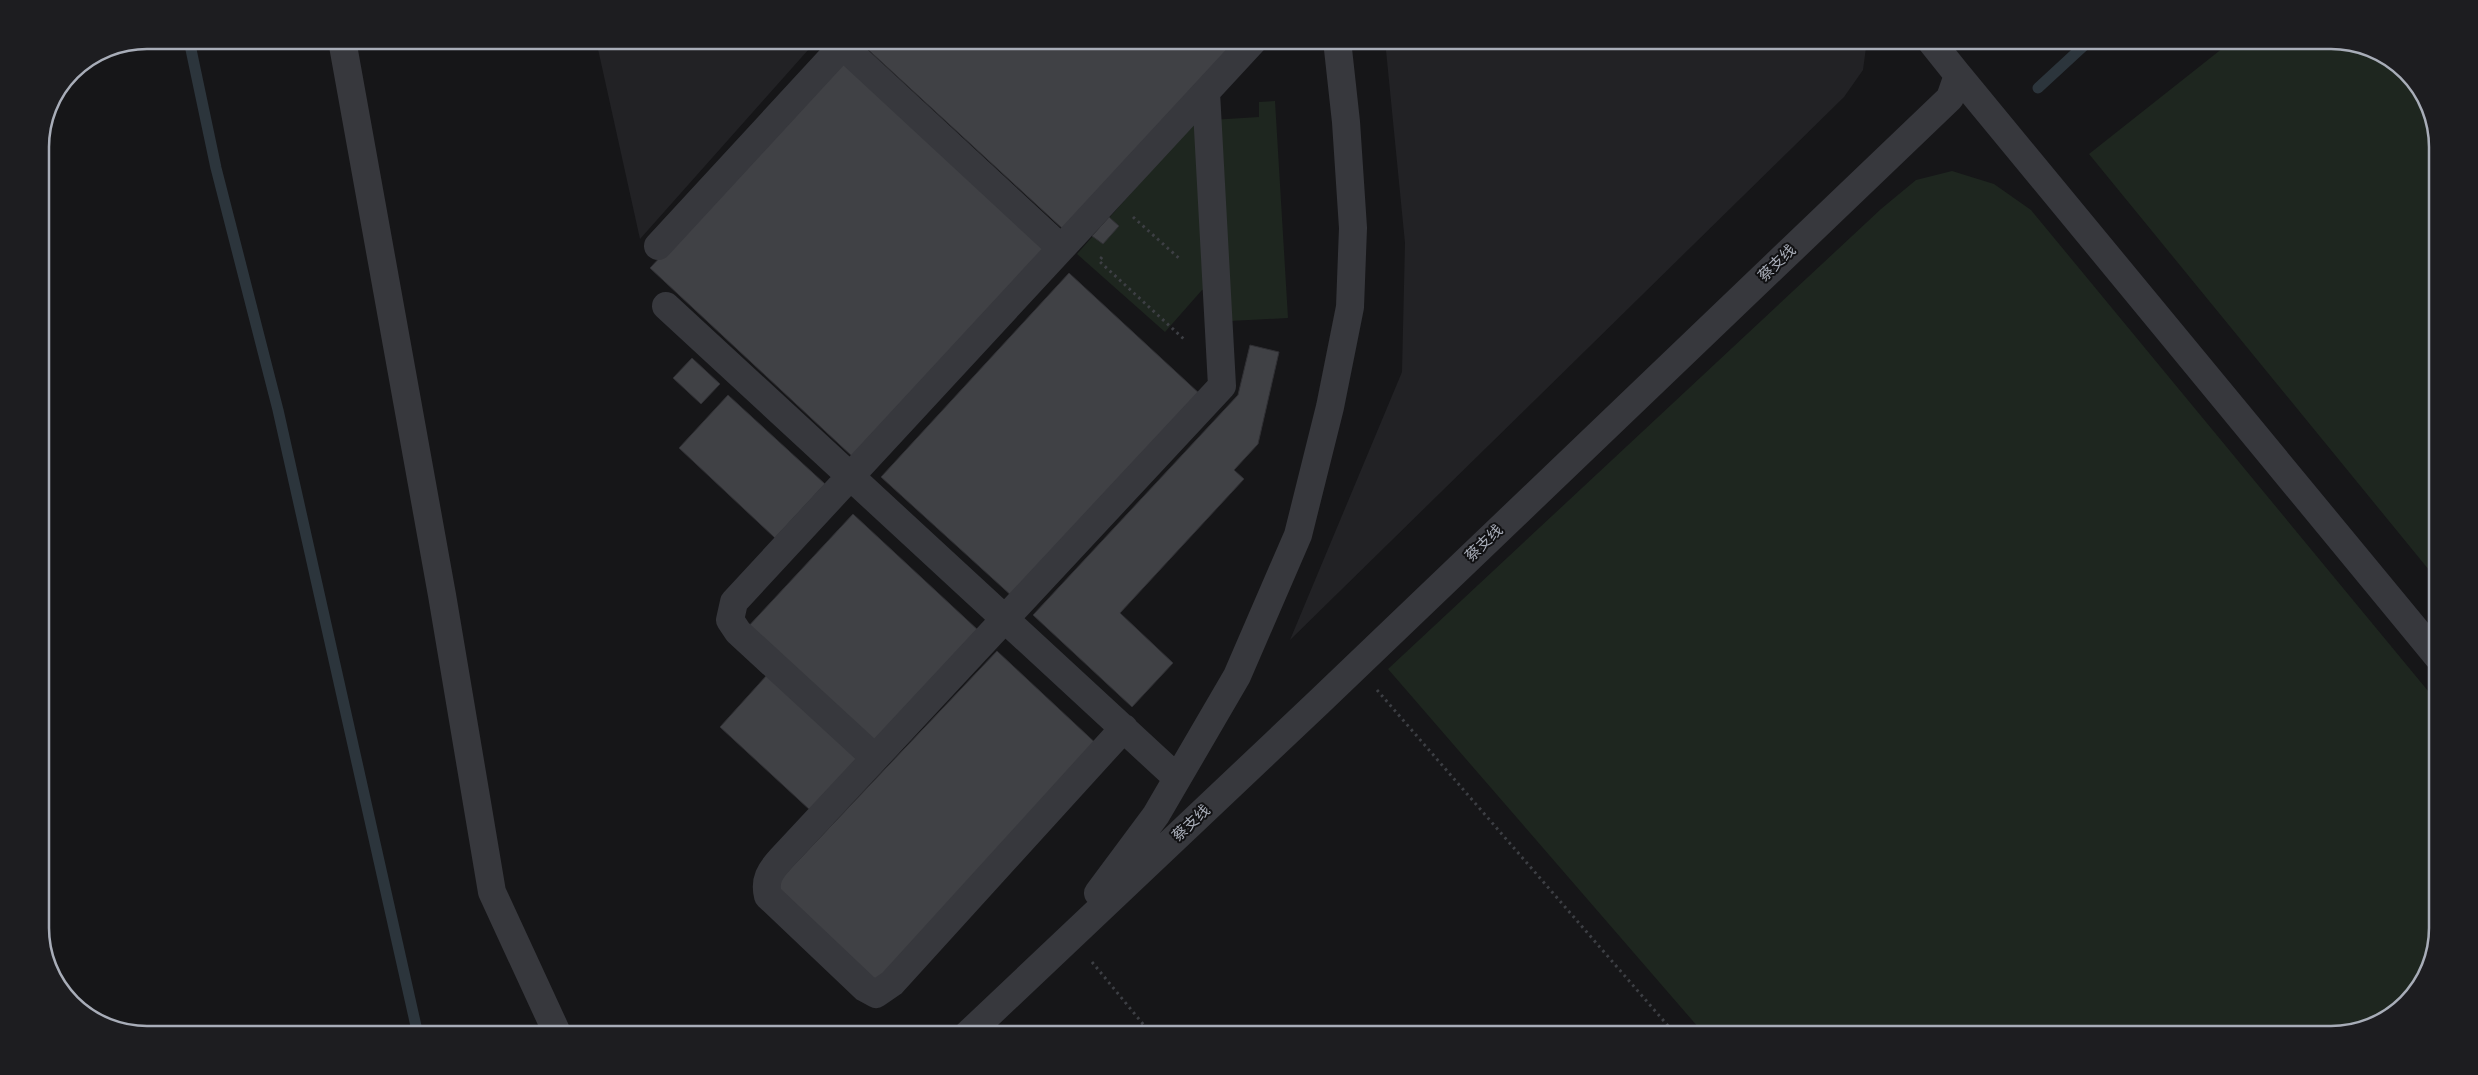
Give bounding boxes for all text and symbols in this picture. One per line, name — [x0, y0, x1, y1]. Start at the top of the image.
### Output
street label: 蔡支线 — [1755, 241, 1800, 286]
street label: 蔡支线 — [1462, 521, 1507, 566]
street label: 蔡支线 — [1168, 801, 1214, 846]

